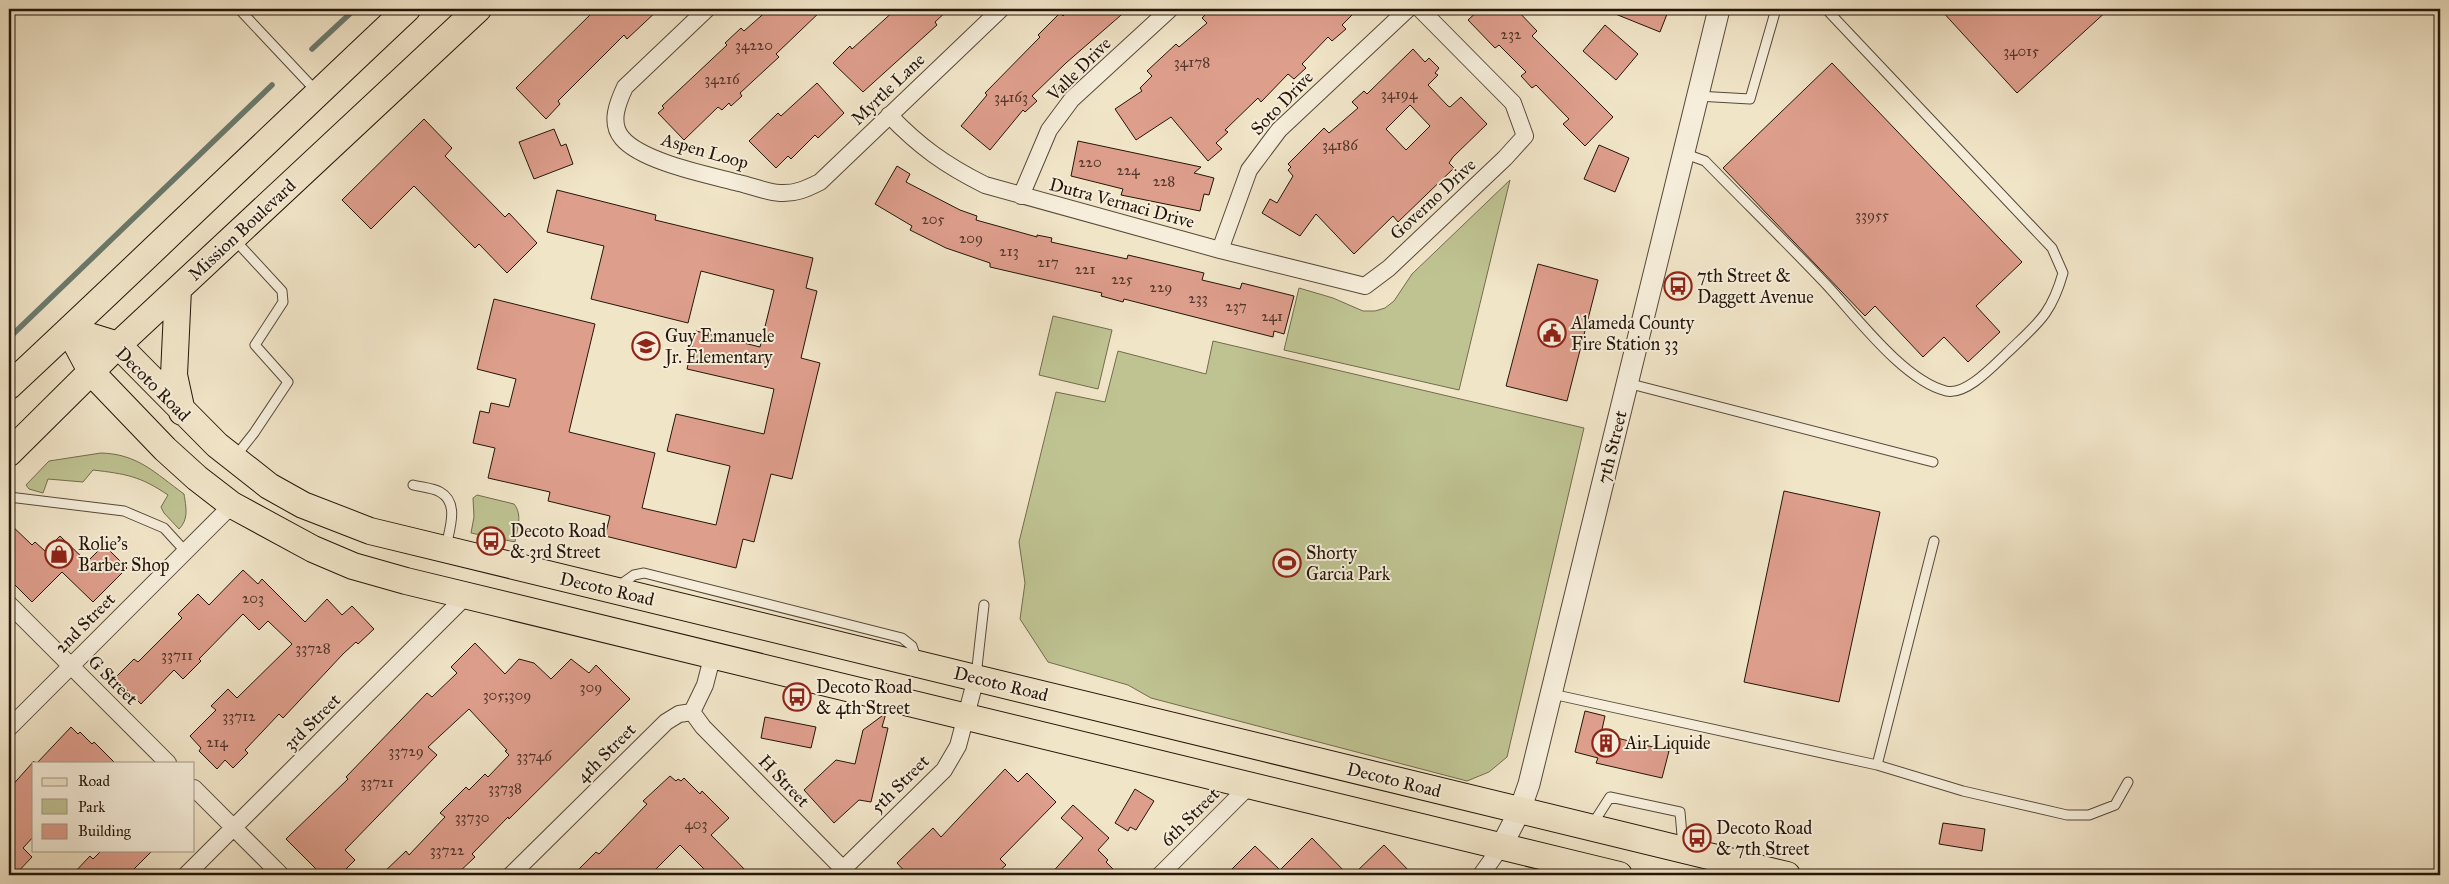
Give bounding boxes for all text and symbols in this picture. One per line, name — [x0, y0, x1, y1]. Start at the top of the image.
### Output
house number: 232 — [1501, 25, 1522, 43]
street label: Valle Drive — [1042, 32, 1116, 106]
house number: 34220 — [735, 36, 773, 54]
house number: 34015 — [2003, 42, 2039, 60]
street label: Myrtle Lane — [847, 48, 929, 130]
house number: 34178 — [1174, 53, 1210, 71]
street label: Soto Drive — [1246, 66, 1318, 140]
house number: 34216 — [704, 70, 741, 88]
house number: 34194 — [1381, 85, 1418, 103]
house number: 34163 — [994, 88, 1028, 106]
street label: Aspen Loop — [658, 128, 751, 174]
house number: 34186 — [1322, 136, 1359, 154]
house number: 220 — [1078, 153, 1102, 171]
street label: Governo Drive — [1386, 154, 1480, 244]
house number: 224 — [1116, 161, 1140, 179]
house number: 228 — [1153, 172, 1175, 190]
street label: Dutra Vernaci Drive — [1047, 173, 1197, 233]
street label: Mission Boulevard — [184, 175, 300, 285]
house number: 33955 — [1855, 206, 1889, 224]
house number: 205 — [921, 210, 945, 228]
house number: 209 — [959, 229, 983, 247]
house number: 213 — [999, 242, 1019, 260]
house number: 217 — [1037, 253, 1059, 271]
house number: 221 — [1075, 260, 1095, 278]
place label: 7th Street & Daggett Avenue — [1697, 265, 1814, 309]
house number: 225 — [1111, 270, 1133, 288]
bus stop icon: 7th Street & Daggett Avenue — [1663, 271, 1693, 301]
house number: 229 — [1150, 278, 1172, 296]
house number: 233 — [1188, 289, 1208, 307]
house number: 237 — [1225, 297, 1247, 315]
house number: 241 — [1261, 307, 1283, 325]
place label: Alameda County Fire Station 33 — [1570, 312, 1695, 355]
public building icon: Alameda County Fire Station 33 — [1537, 318, 1567, 348]
place label: Guy Emanuele Jr. Elementary — [663, 325, 775, 369]
school or university icon: Guy Emanuele Jr. Elementary — [631, 331, 661, 361]
street label: Decoto Road — [111, 342, 195, 426]
street label: 7th Street — [1592, 408, 1632, 486]
place label: Decoto Road & 3rd Street — [510, 520, 606, 563]
bus stop icon: Decoto Road & 3rd Street — [476, 526, 506, 556]
place label: Rolie's Barber Shop — [78, 533, 170, 576]
shop icon: Rolie's Barber Shop — [44, 539, 74, 569]
place label: Shorty Garcia Park — [1306, 542, 1391, 585]
sports icon: Shorty Garcia Park — [1272, 548, 1302, 578]
street label: Decoto Road — [558, 567, 656, 611]
street label: 2nd Street — [50, 588, 120, 658]
house number: 203 — [242, 589, 264, 607]
house number: 33728 — [295, 639, 331, 657]
house number: 33711 — [161, 646, 193, 664]
street label: G Street — [83, 650, 143, 710]
street label: Decoto Road — [952, 662, 1050, 706]
place label: Decoto Road & 4th Street — [816, 676, 912, 719]
house number: 309 — [580, 678, 602, 696]
bus stop icon: Decoto Road & 4th Street — [782, 682, 812, 712]
house number: 305;309 — [483, 686, 531, 704]
street label: 3rd Street — [279, 688, 346, 755]
house number: 33712 — [222, 707, 256, 725]
street label: 4th Street — [572, 718, 641, 787]
building icon: Air Liquide — [1591, 728, 1621, 758]
place label: Air Liquide — [1624, 732, 1710, 755]
house number: 214 — [206, 733, 228, 751]
house number: 33729 — [388, 742, 424, 760]
house number: 33746 — [516, 747, 553, 765]
street label: H Street — [754, 750, 815, 812]
street label: 5th Street — [866, 750, 934, 818]
street label: Decoto Road — [1345, 758, 1443, 802]
legend — [32, 762, 195, 852]
text: Road — [78, 772, 110, 790]
house number: 33721 — [360, 773, 394, 791]
house number: 33738 — [488, 779, 522, 797]
street label: 6th Street — [1156, 783, 1224, 851]
text: Park — [78, 798, 105, 816]
house number: 33730 — [455, 808, 489, 826]
house number: 403 — [684, 815, 708, 833]
place label: Decoto Road & 7th Street — [1716, 817, 1812, 860]
text: Building — [78, 822, 132, 840]
bus stop icon: Decoto Road & 7th Street — [1682, 823, 1712, 853]
house number: 33722 — [430, 841, 465, 859]

